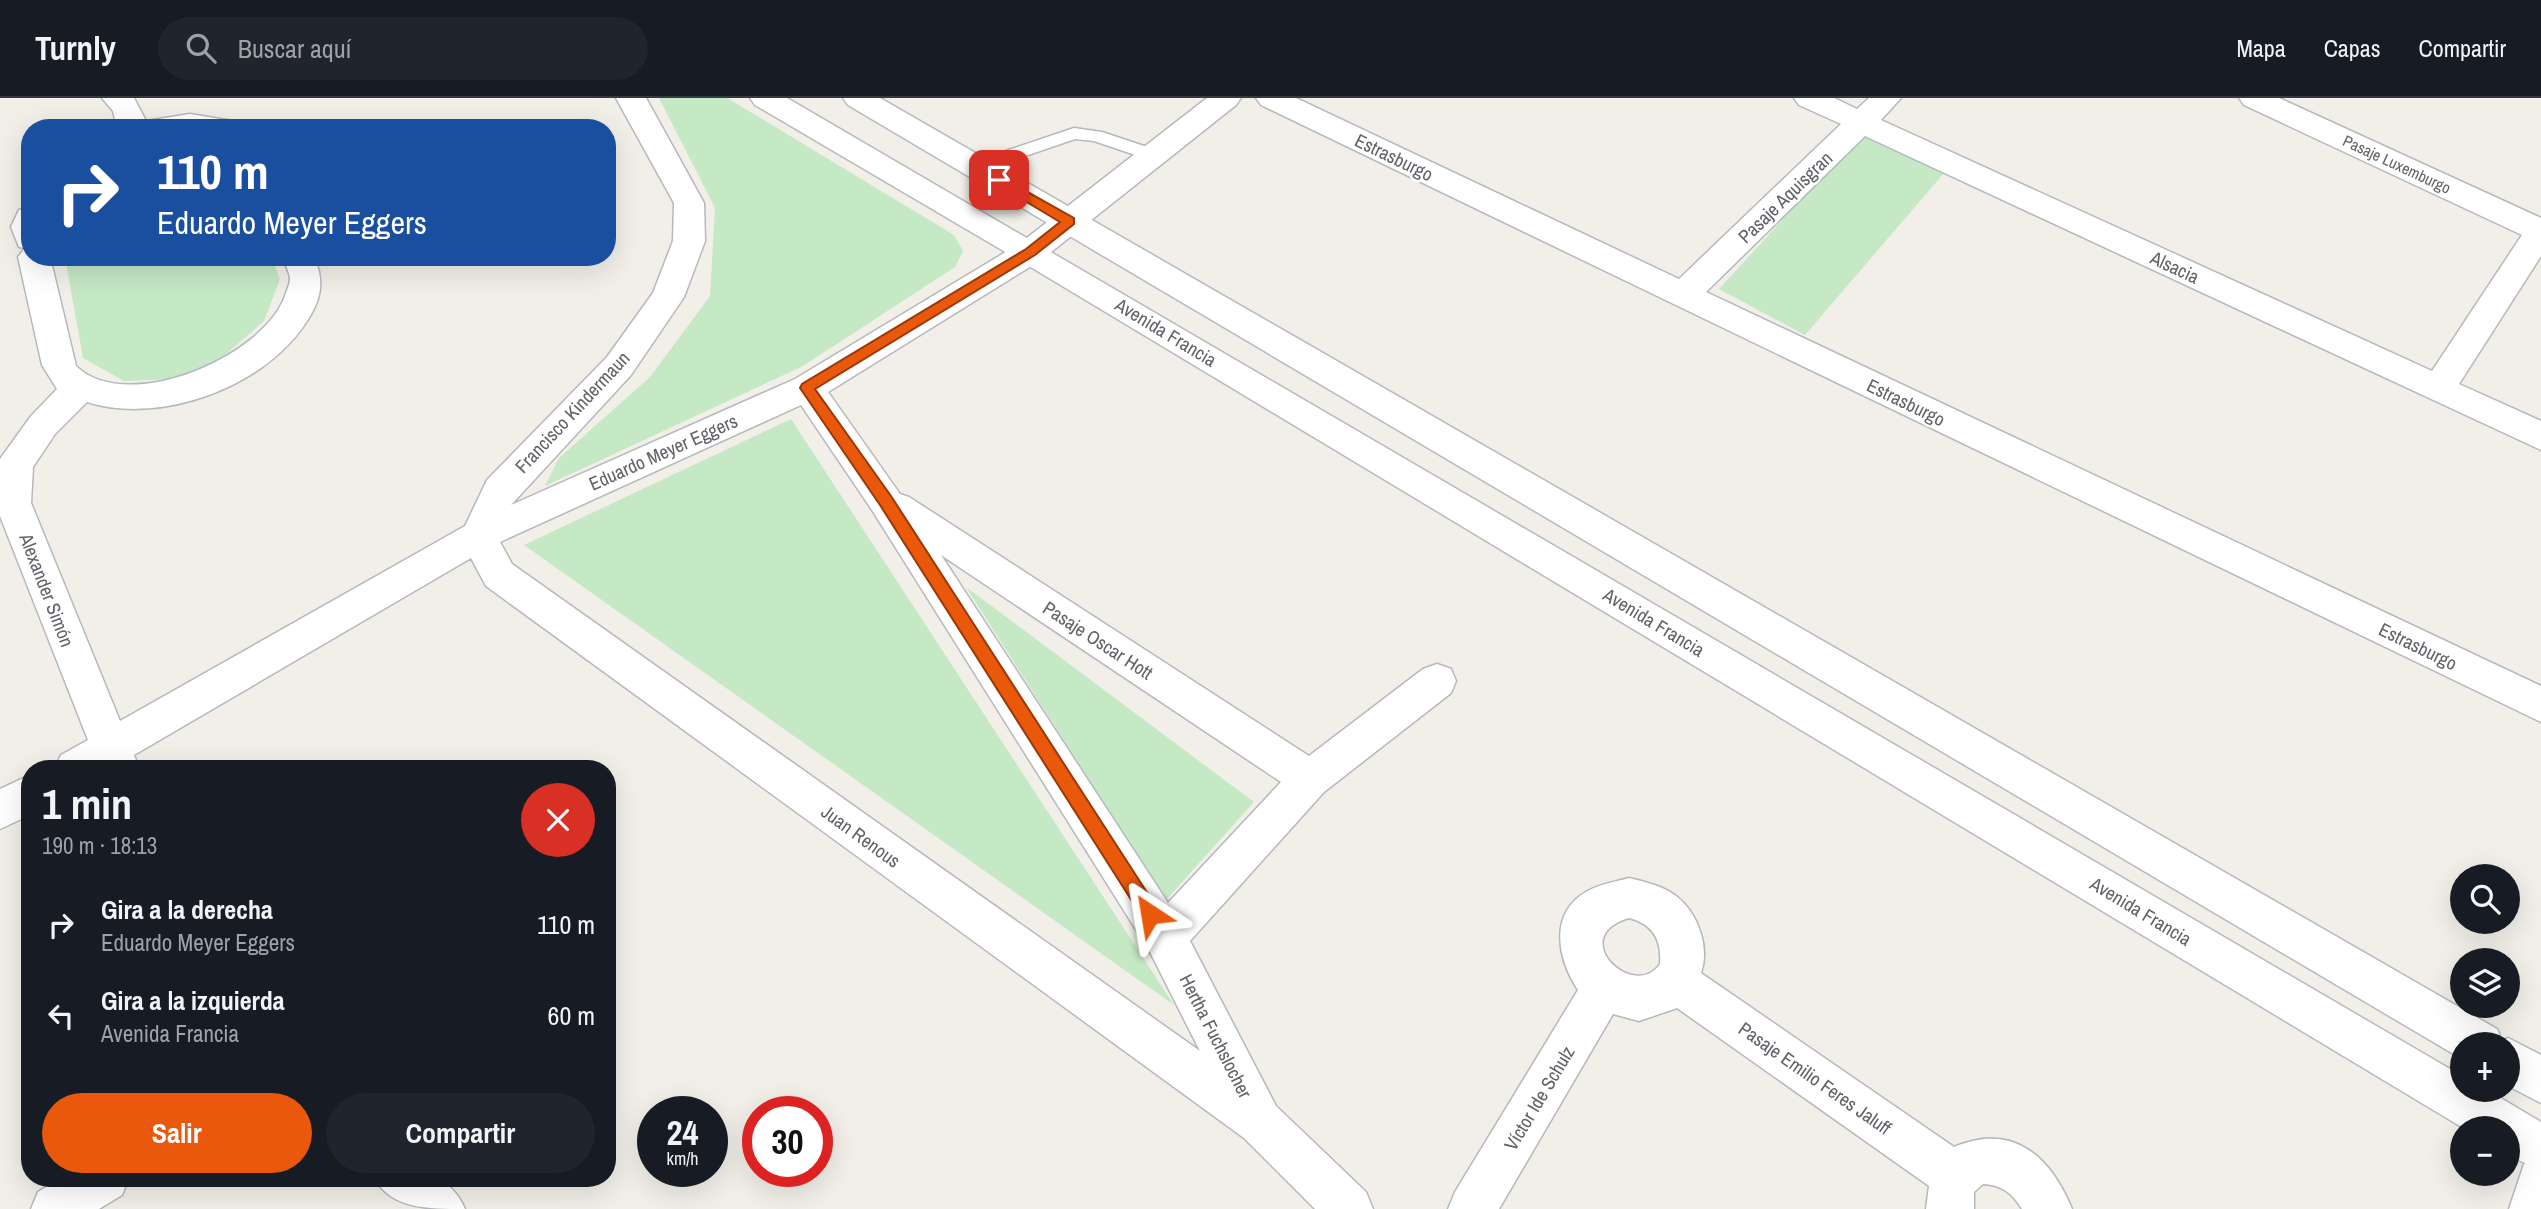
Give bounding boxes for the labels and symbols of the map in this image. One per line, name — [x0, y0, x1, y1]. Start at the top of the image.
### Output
street label: Estrasburgo — [1351, 127, 1437, 187]
street label: Pasaje Luxemburgo — [2339, 129, 2455, 199]
street label: Pasaje Aquisgran — [1732, 145, 1838, 249]
pin — [969, 150, 1029, 210]
street label: Alsacia — [2145, 244, 2204, 290]
street label: Avenida Francia — [1110, 291, 1222, 373]
street label: Francisco Kindermaun — [509, 345, 635, 479]
street label: Estrasburgo — [1863, 372, 1949, 432]
street label: Eduardo Meyer Eggers — [585, 407, 742, 496]
street label: Alexander Simón — [13, 529, 81, 650]
street label: Avenida Francia — [1598, 581, 1710, 663]
street label: Pasaje Oscar Hott — [1038, 595, 1159, 686]
street label: Estrasburgo — [2375, 616, 2461, 676]
street label: Juan Renous — [816, 798, 906, 874]
street label: Avenida Francia — [2085, 870, 2197, 952]
position arrow — [1113, 877, 1187, 951]
street label: Hertha Fuchslocher — [1174, 970, 1259, 1103]
street label: Pasaje Emilio Feres Jaluff — [1733, 1015, 1897, 1141]
street label: Víctor Ide Schulz — [1498, 1041, 1581, 1155]
speed limit sign: 30 — [742, 1096, 833, 1187]

